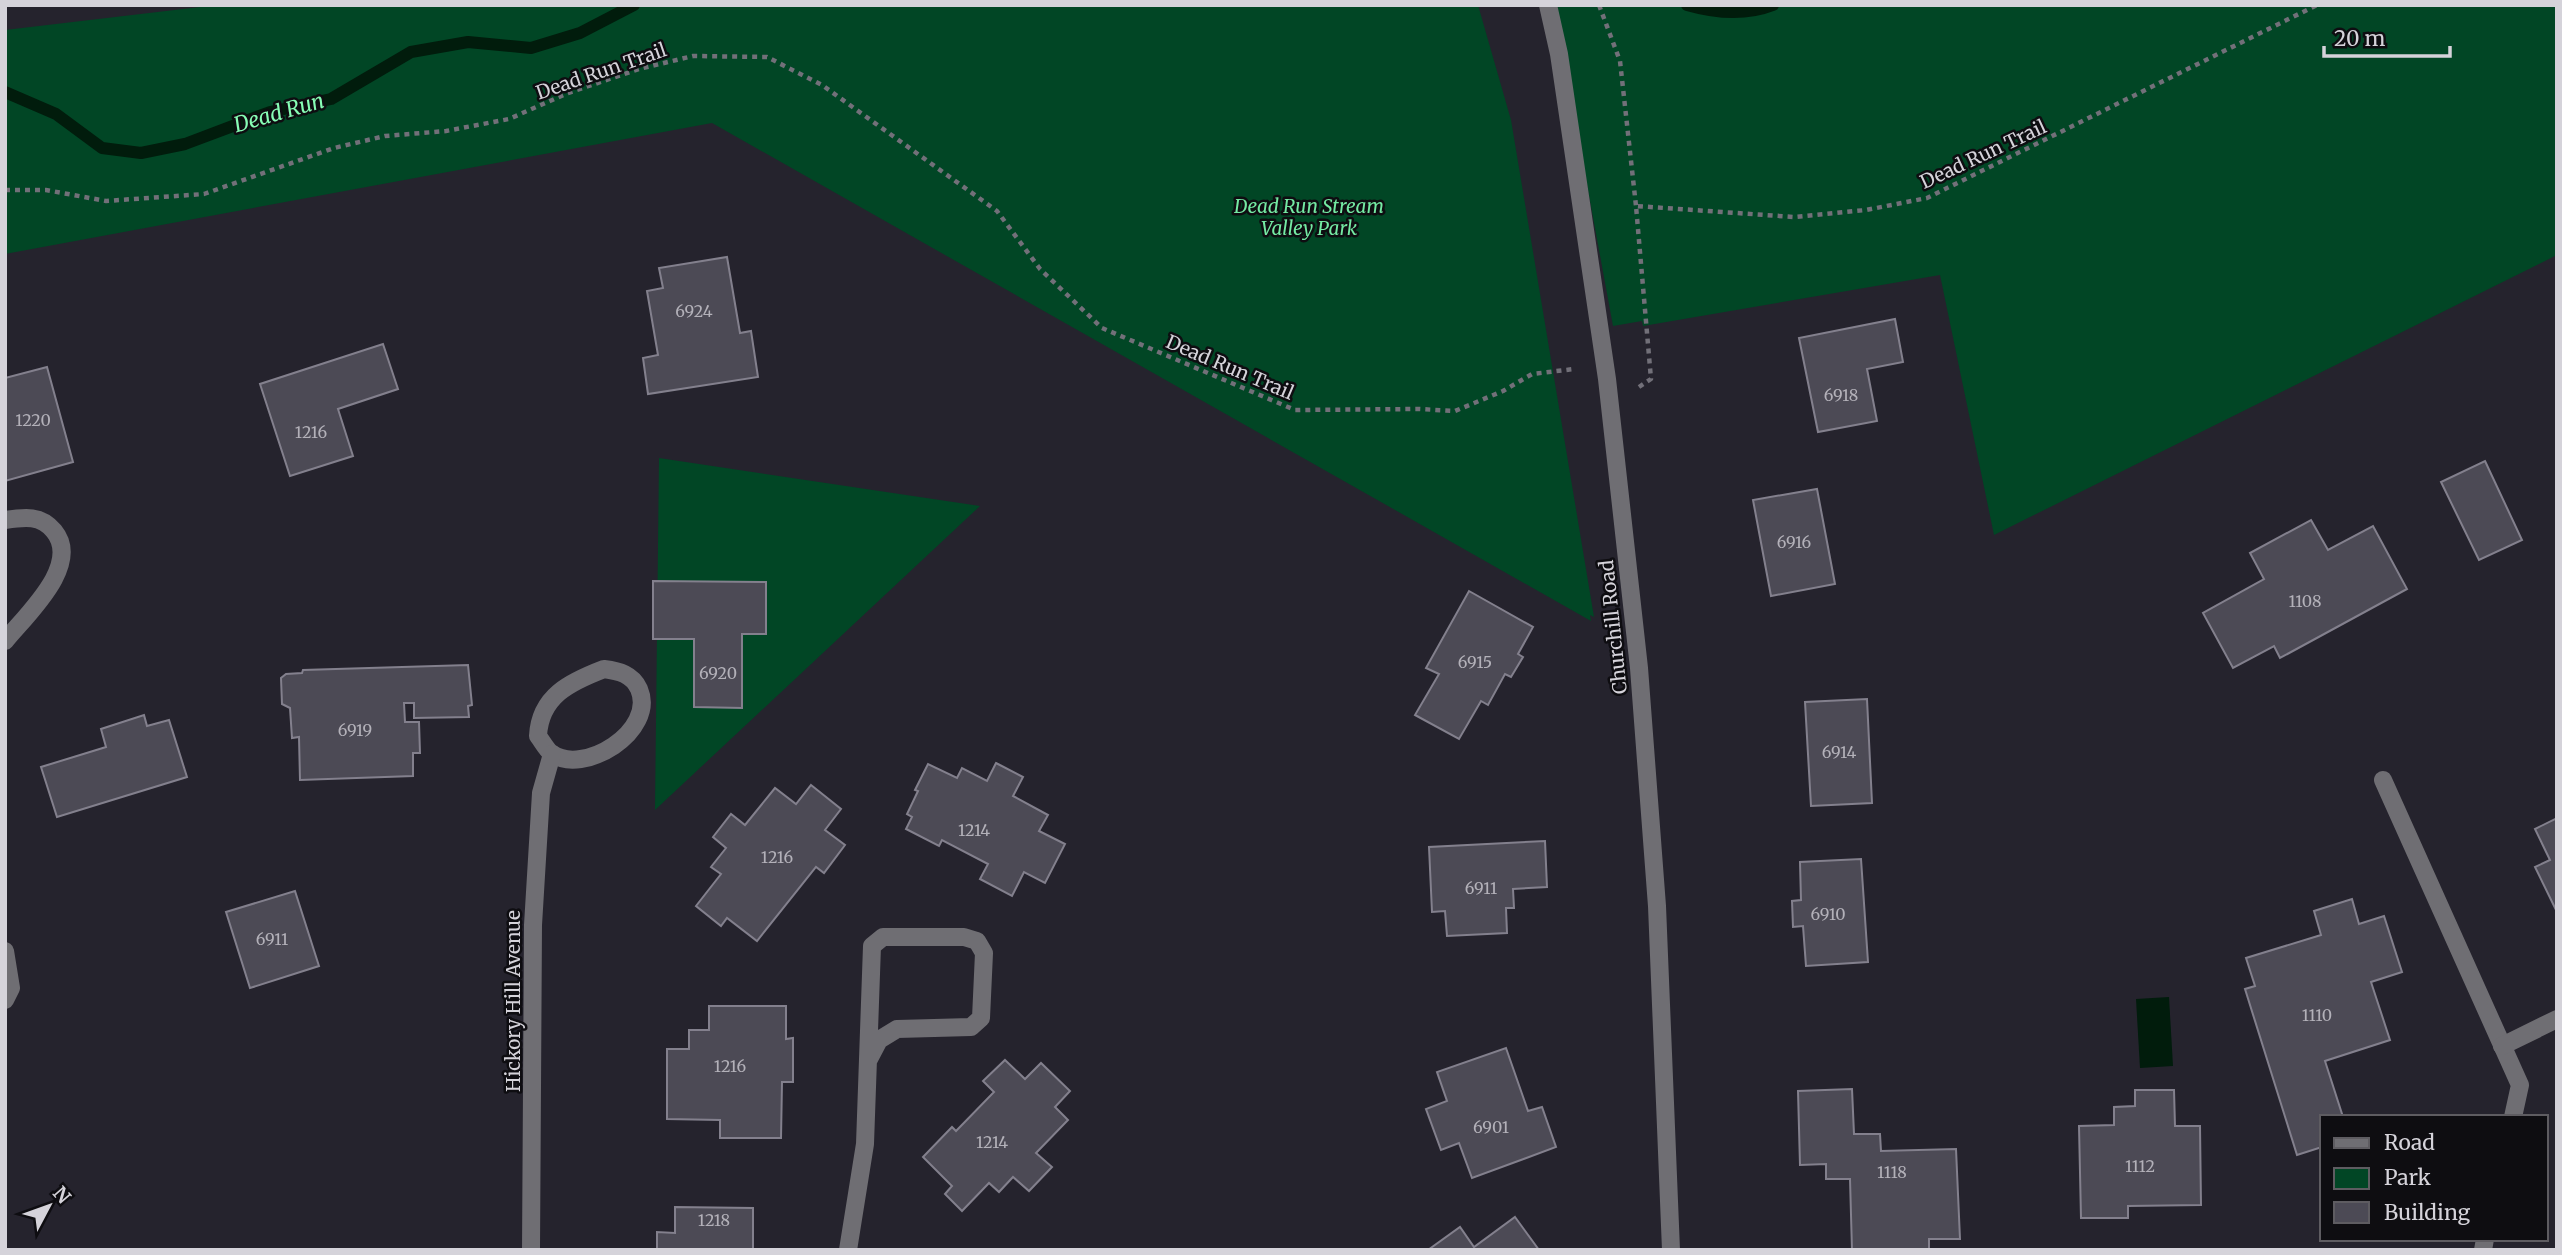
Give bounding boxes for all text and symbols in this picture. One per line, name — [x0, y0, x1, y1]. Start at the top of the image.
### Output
scale bar — [2324, 14, 2450, 58]
text: 20 m — [2334, 25, 2386, 52]
street label: Dead Run Trail — [533, 37, 670, 105]
water label: Dead Run — [230, 87, 327, 139]
street label: Dead Run Trail — [1916, 114, 2050, 194]
park label: Dead Run Stream Valley Park — [1233, 194, 1384, 240]
house number: 6924 — [675, 301, 713, 321]
street label: Dead Run Trail — [1162, 329, 1298, 405]
house number: 6918 — [1824, 385, 1858, 405]
house number: 1220 — [15, 410, 51, 430]
house number: 1216 — [295, 422, 327, 442]
house number: 6916 — [1777, 532, 1812, 552]
street label: Churchill Road — [1594, 559, 1632, 695]
house number: 1108 — [2288, 591, 2322, 611]
house number: 6915 — [1458, 652, 1492, 672]
house number: 6920 — [699, 663, 737, 683]
house number: 6919 — [338, 720, 372, 740]
house number: 6914 — [1822, 742, 1856, 762]
house number: 1214 — [958, 820, 990, 840]
house number: 1216 — [761, 847, 793, 867]
house number: 6911 — [1465, 878, 1497, 898]
house number: 6910 — [1810, 904, 1846, 924]
street label: Hickory Hill Avenue — [501, 910, 525, 1092]
house number: 6911 — [256, 929, 288, 949]
house number: 1110 — [2302, 1005, 2332, 1025]
house number: 1216 — [714, 1056, 746, 1076]
legend — [2320, 1115, 2548, 1241]
house number: 6901 — [1473, 1117, 1509, 1137]
text: Road — [2384, 1129, 2435, 1156]
house number: 1214 — [976, 1132, 1008, 1152]
house number: 1112 — [2125, 1156, 2155, 1176]
house number: 1118 — [1877, 1162, 1907, 1182]
text: Park — [2384, 1164, 2431, 1191]
north arrow — [14, 1171, 84, 1241]
text: N — [48, 1181, 76, 1208]
text: Building — [2384, 1199, 2471, 1226]
house number: 1218 — [698, 1210, 730, 1230]

